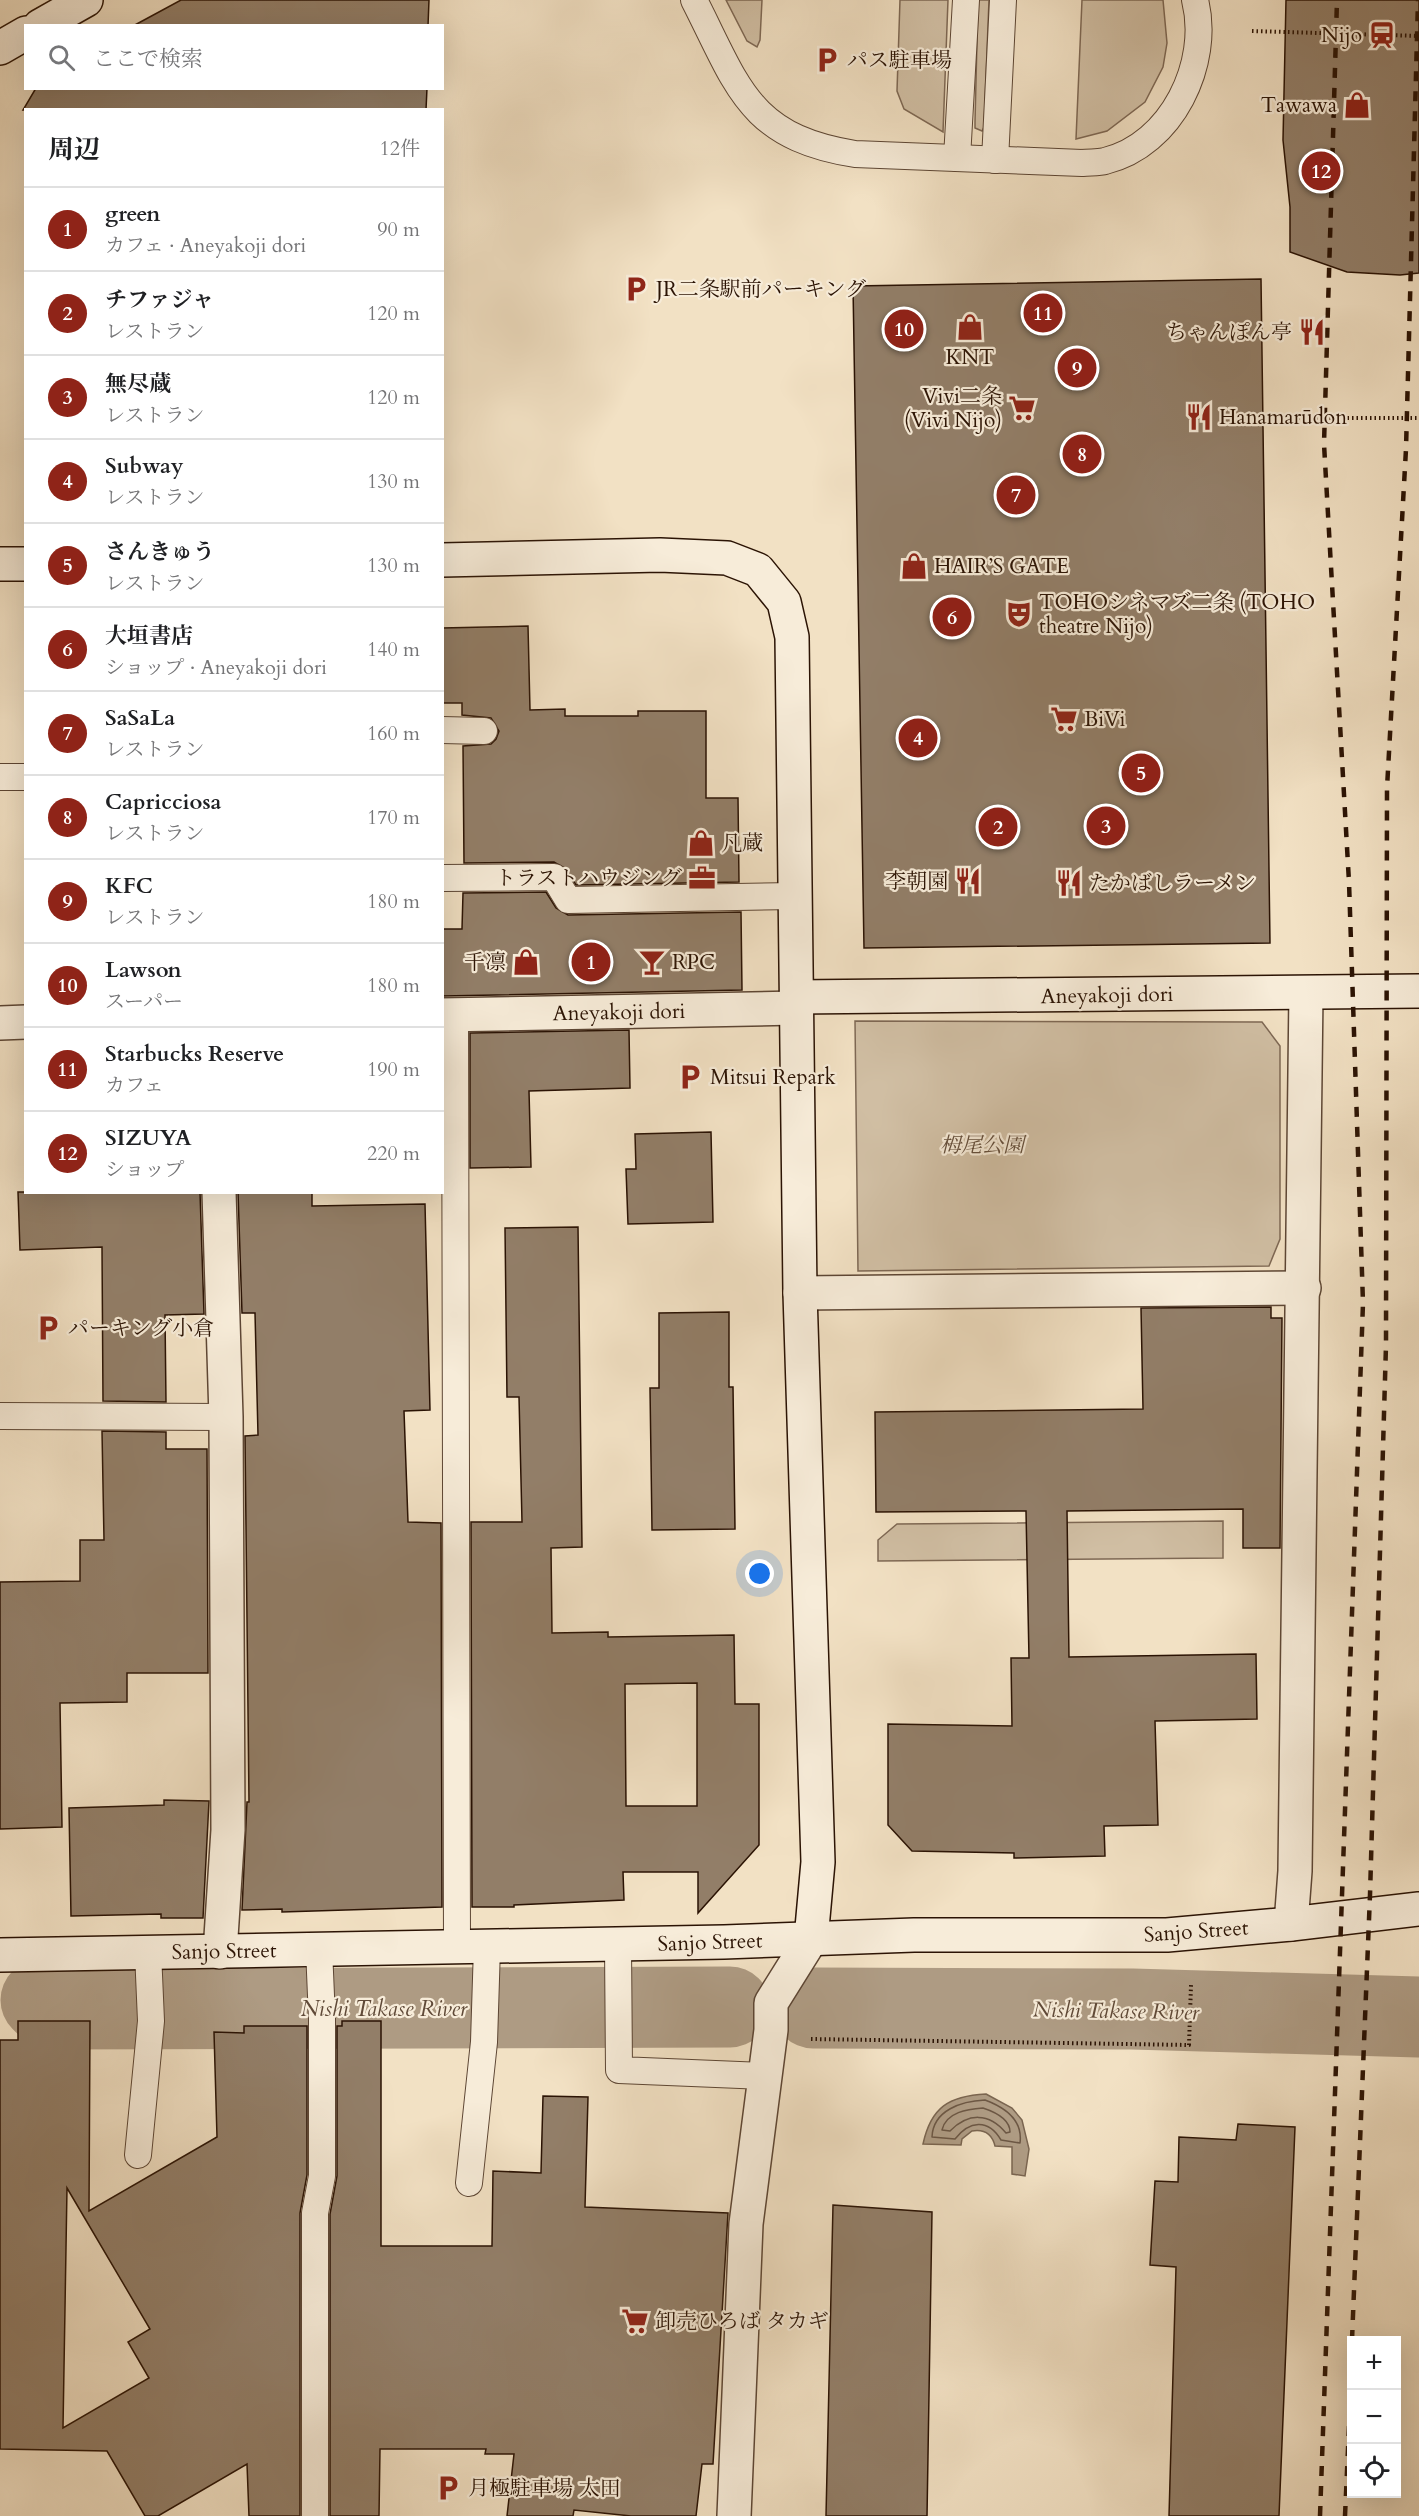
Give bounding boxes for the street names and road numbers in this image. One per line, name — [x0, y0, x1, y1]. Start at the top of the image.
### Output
street label: Aneyakoji dori — [1040, 980, 1174, 1011]
street label: Aneyakoji dori — [552, 997, 686, 1028]
street label: Sanjo Street — [1143, 1913, 1250, 1950]
street label: Sanjo Street — [657, 1926, 763, 1959]
street label: Sanjo Street — [171, 1936, 277, 1967]

